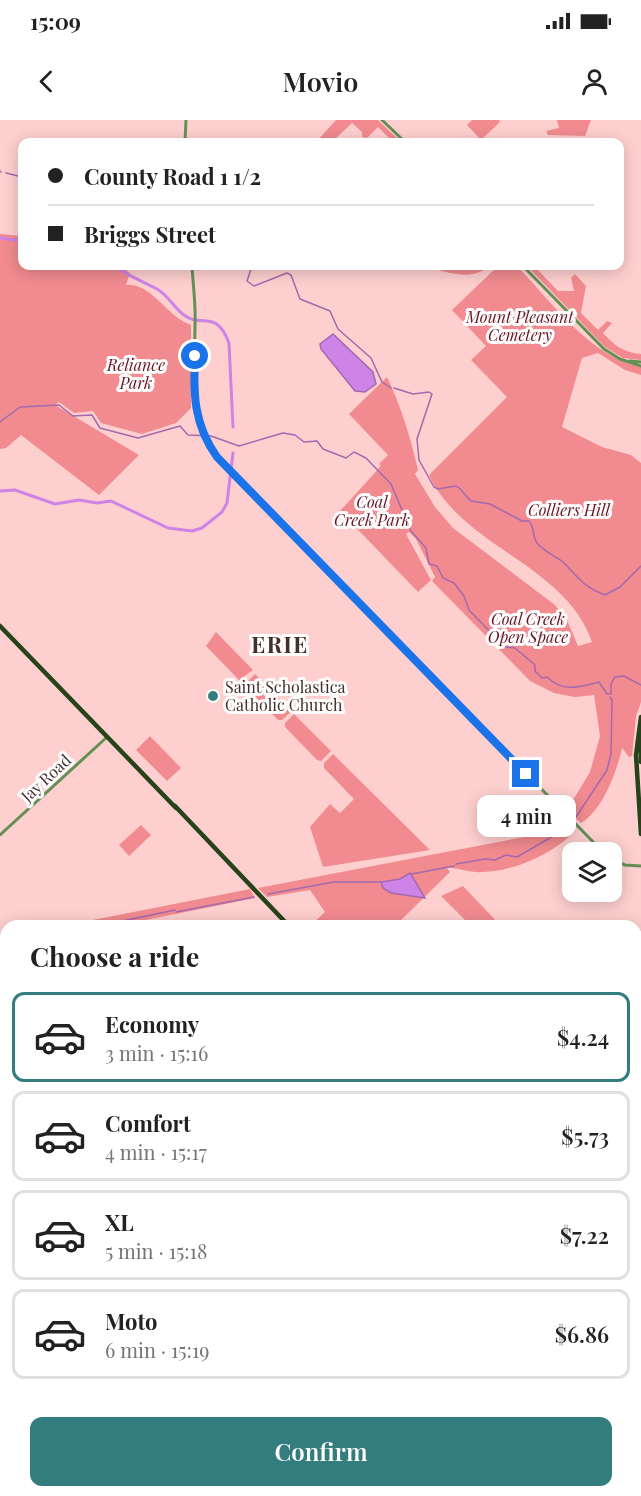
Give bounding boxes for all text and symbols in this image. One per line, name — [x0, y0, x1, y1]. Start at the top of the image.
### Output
text: 15:09 — [30, 6, 81, 36]
text: Movio — [283, 63, 358, 99]
icon: back — [30, 65, 63, 98]
icon: person — [578, 65, 611, 98]
text: County Road 1 1/2 — [84, 161, 261, 191]
text: Briggs Street — [84, 219, 216, 249]
park label: Mount Pleasant Cemetery — [465, 306, 574, 345]
route start — [181, 342, 208, 369]
park label: Reliance Park — [106, 354, 165, 393]
park label: Coal Creek Park — [334, 491, 410, 530]
park label: Colliers Hill — [528, 499, 611, 520]
park label: Coal Creek Open Space — [488, 608, 568, 647]
district label: ERIE — [251, 629, 309, 659]
place label: Saint Scholastica Catholic Church — [225, 676, 345, 715]
marker: Saint Scholastica Catholic Church — [206, 689, 220, 703]
street label: Jay Road — [16, 749, 75, 807]
route end — [512, 760, 539, 787]
callout: 4 min — [476, 795, 576, 837]
text: 4 min — [501, 802, 552, 829]
map controls — [562, 842, 622, 902]
button: layers — [562, 842, 622, 902]
text: Choose a ride — [30, 938, 199, 974]
text: Economy — [105, 1009, 199, 1039]
icon: car — [33, 1010, 87, 1064]
text: $4.24 — [557, 1022, 609, 1052]
text: 3 min · 15:16 — [105, 1039, 208, 1066]
text: Comfort — [105, 1108, 191, 1138]
icon: car — [33, 1109, 87, 1163]
text: $5.73 — [561, 1121, 609, 1151]
text: 4 min · 15:17 — [105, 1138, 207, 1165]
text: XL — [105, 1207, 134, 1237]
icon: car — [33, 1208, 87, 1262]
text: $7.22 — [560, 1220, 609, 1250]
text: 5 min · 15:18 — [105, 1237, 207, 1264]
text: Moto — [105, 1306, 158, 1336]
icon: car — [33, 1307, 87, 1361]
text: $6.86 — [555, 1319, 609, 1349]
text: 6 min · 15:19 — [105, 1336, 209, 1363]
button: Confirm — [30, 1417, 612, 1486]

